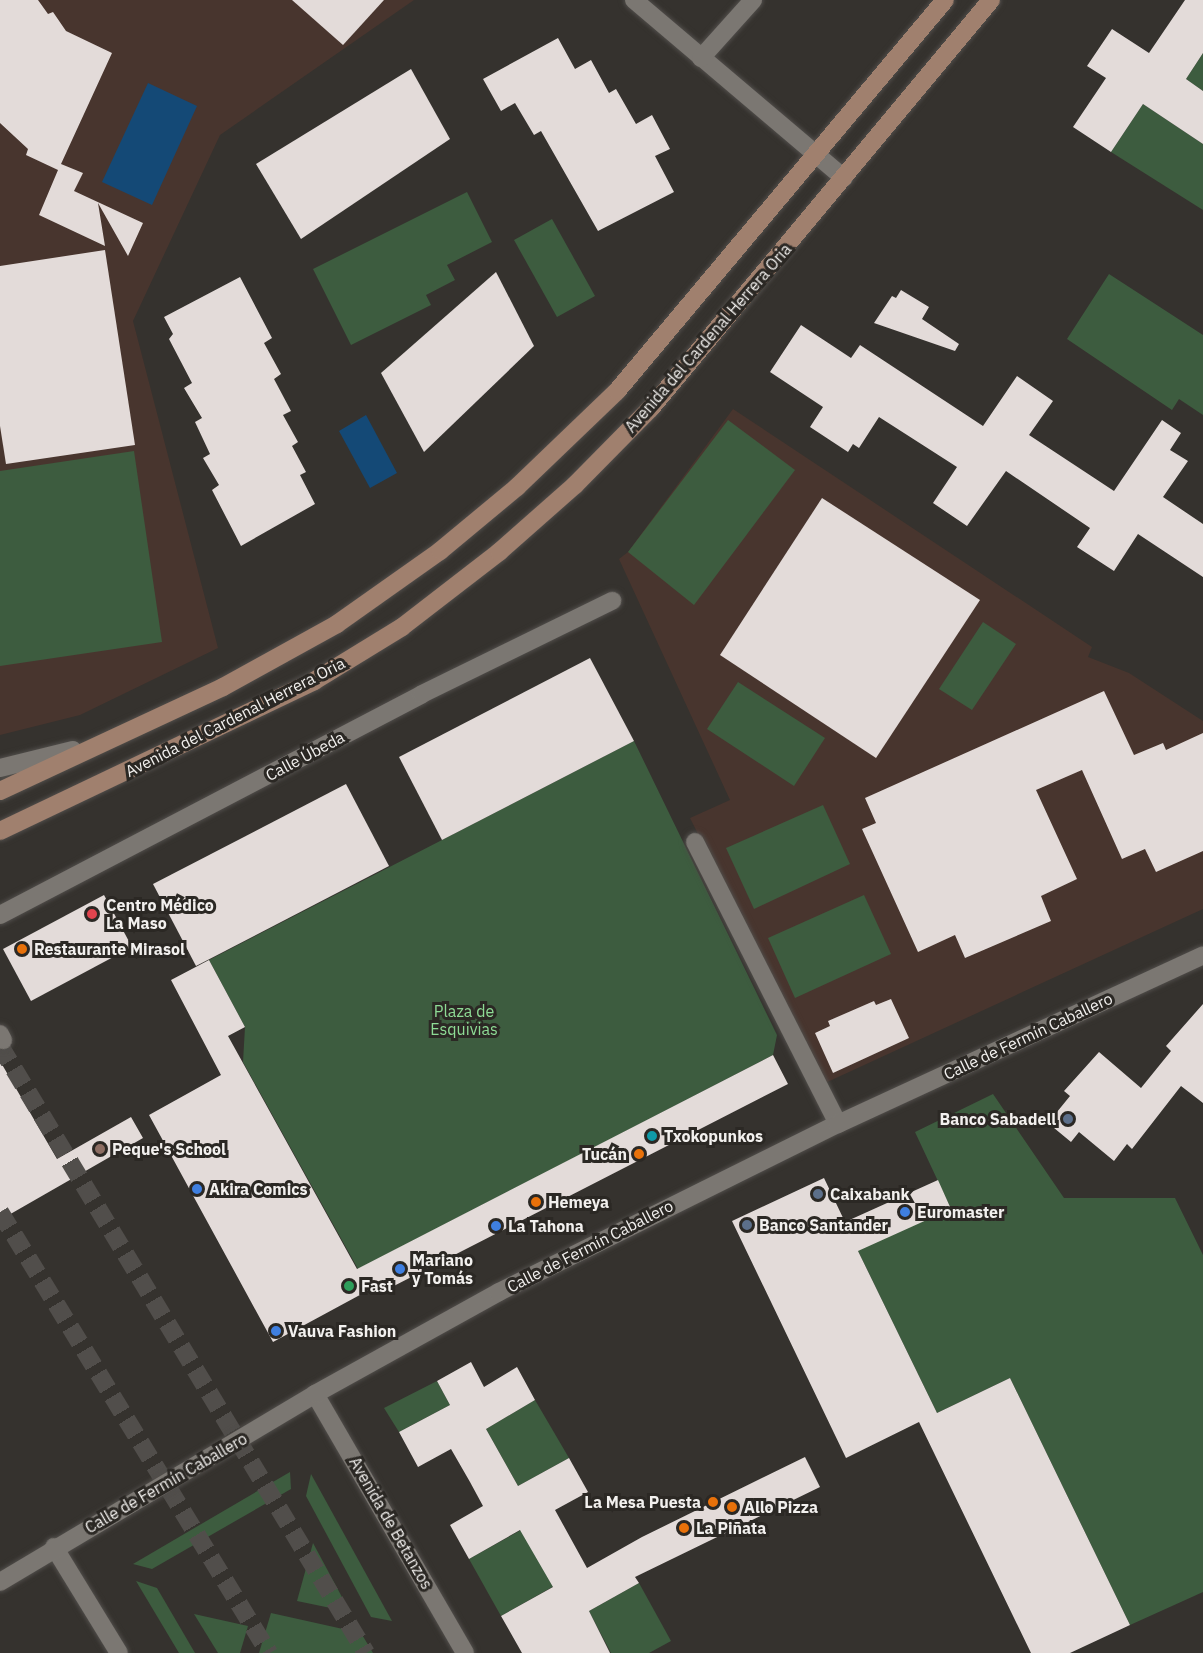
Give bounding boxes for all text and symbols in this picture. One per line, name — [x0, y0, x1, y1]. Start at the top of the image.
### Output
street label: Avenida del Cardenal Herrera Oria — [621, 240, 795, 436]
street label: Avenida del Cardenal Herrera Oria — [122, 653, 348, 781]
street label: Calle Úbeda — [262, 727, 348, 785]
place label: Centro Médico La Maso — [106, 895, 214, 933]
marker: Centro Médico La Maso — [83, 905, 101, 923]
place label: Restaurante Mirasol — [34, 939, 185, 959]
marker: Restaurante Mirasol — [15, 942, 29, 956]
street label: Calle de Fermín Caballero — [941, 988, 1115, 1084]
park label: Plaza de Esquivias — [430, 1001, 498, 1039]
place label: Banco Sabadell — [939, 1109, 1056, 1129]
marker: Banco Sabadell — [1061, 1112, 1075, 1126]
place label: Txokopunkos — [664, 1126, 763, 1146]
marker: Txokopunkos — [645, 1129, 659, 1143]
place label: Peque's School — [112, 1139, 226, 1159]
marker: Peque's School — [93, 1142, 107, 1156]
place label: Tucán — [582, 1144, 627, 1164]
marker: Tucán — [632, 1147, 646, 1161]
place label: Akira Comics — [209, 1179, 308, 1199]
marker: Akira Comics — [190, 1182, 204, 1196]
place label: Caixabank — [830, 1184, 910, 1204]
marker: Caixabank — [811, 1187, 825, 1201]
place label: Hemeya — [548, 1192, 609, 1212]
marker: Hemeya — [529, 1195, 543, 1209]
street label: Calle de Fermín Caballero — [504, 1196, 676, 1296]
place label: Euromaster — [917, 1202, 1005, 1222]
marker: Euromaster — [898, 1205, 912, 1219]
place label: Banco Santander — [759, 1215, 888, 1235]
place label: La Tahona — [508, 1216, 584, 1236]
marker: Banco Santander — [740, 1218, 754, 1232]
marker: La Tahona — [489, 1219, 503, 1233]
place label: Mariano y Tomás — [412, 1250, 473, 1288]
marker: Mariano y Tomás — [393, 1262, 407, 1276]
place label: Fast — [361, 1276, 393, 1296]
marker: Fast — [342, 1279, 356, 1293]
place label: Vauva Fashion — [288, 1321, 396, 1341]
marker: Vauva Fashion — [269, 1324, 283, 1338]
street label: Calle de Fermín Caballero — [82, 1429, 250, 1537]
street label: Avenida de Betanzos — [345, 1453, 437, 1593]
place label: La Mesa Puesta — [584, 1492, 701, 1512]
marker: La Mesa Puesta — [706, 1495, 720, 1509]
place label: Allo Pizza — [744, 1497, 818, 1517]
marker: Allo Pizza — [725, 1500, 739, 1514]
place label: La Piñata — [696, 1518, 766, 1538]
marker: La Piñata — [677, 1521, 691, 1535]

